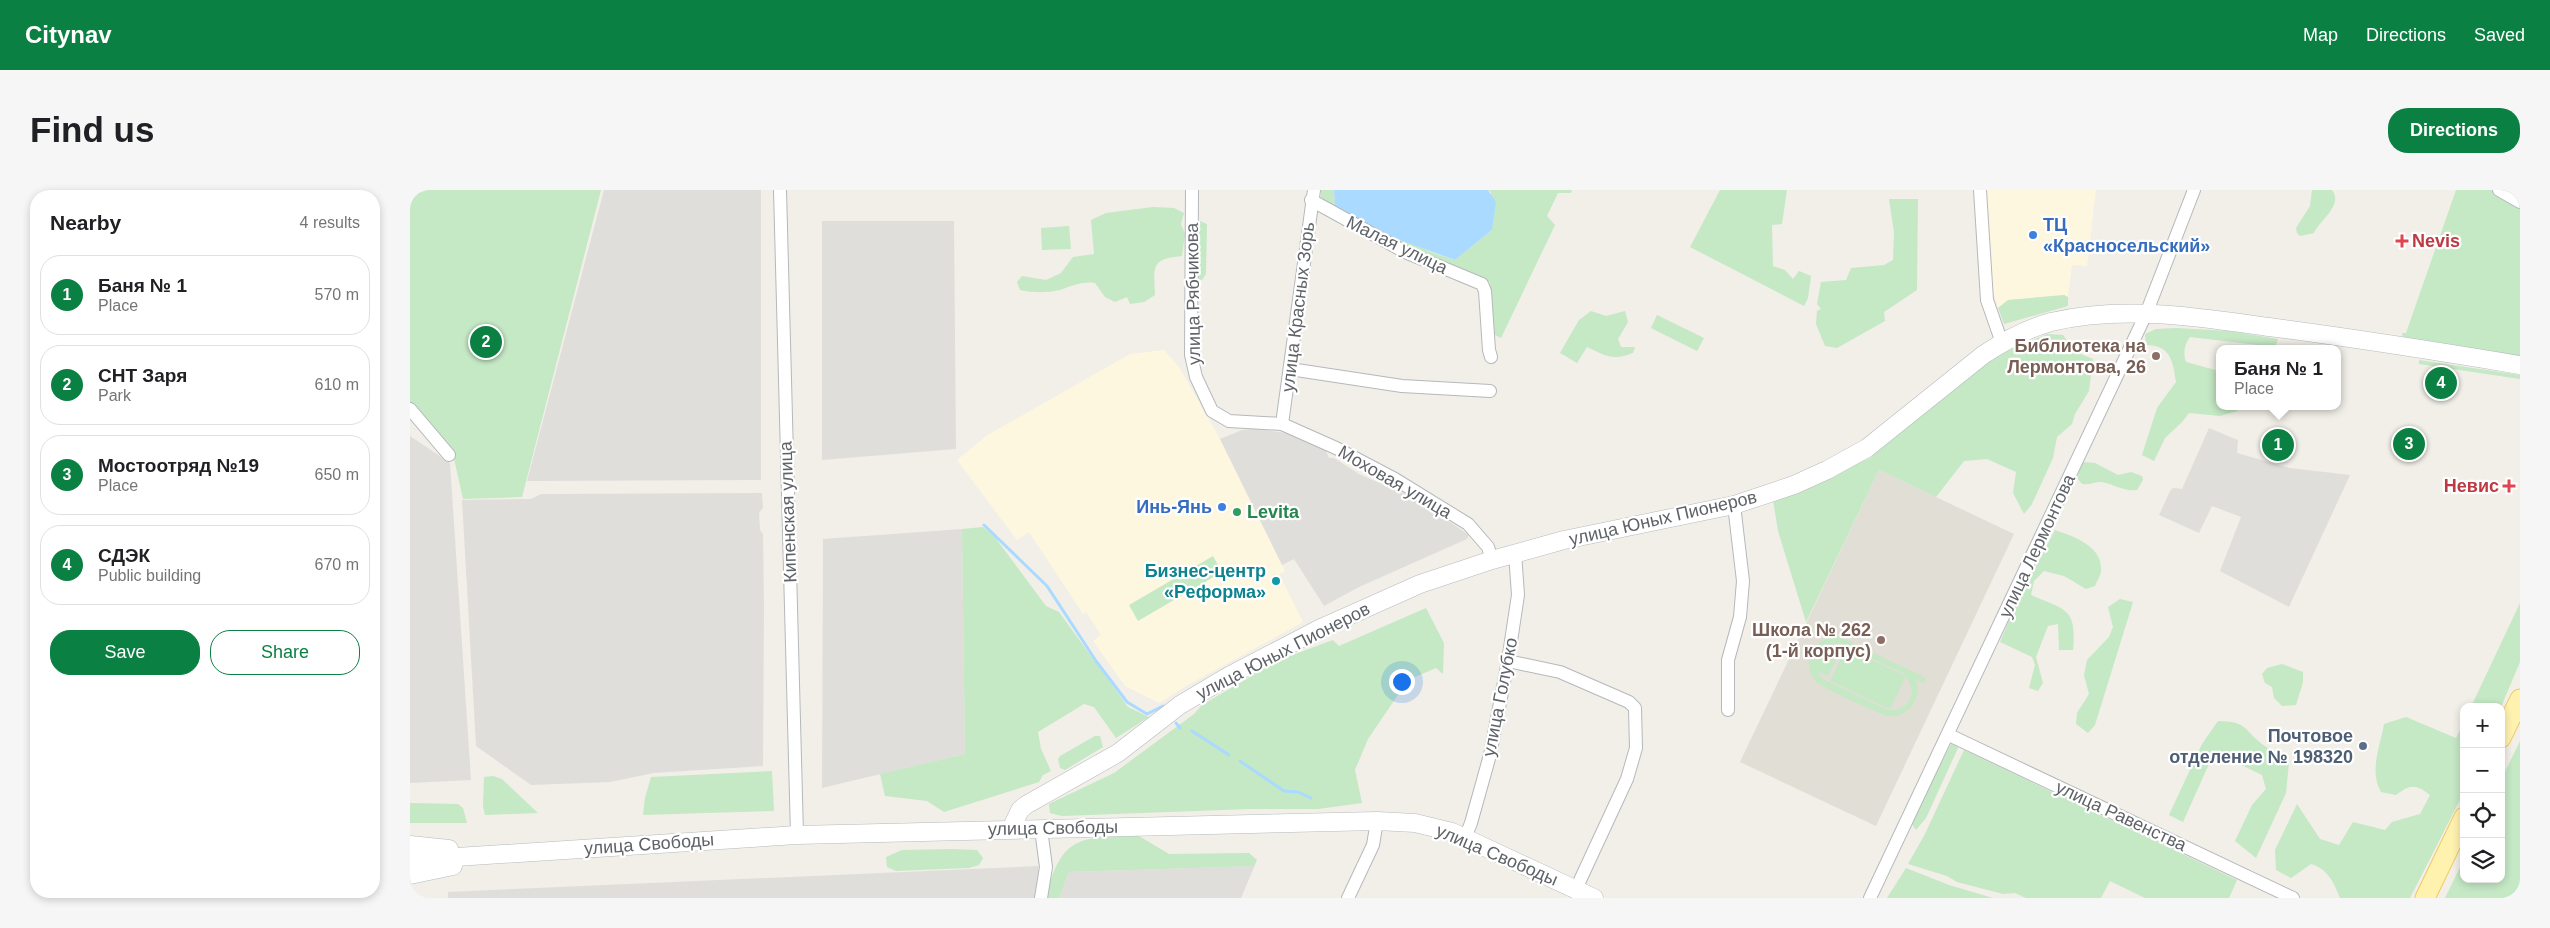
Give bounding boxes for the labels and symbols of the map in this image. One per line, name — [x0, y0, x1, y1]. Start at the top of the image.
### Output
street label: Малая улица — [1343, 212, 1452, 279]
place label: ТЦ «Красносельский» — [2043, 215, 2210, 256]
street label: улица Красных Зорь — [1278, 221, 1318, 393]
street label: улица Рябчикова — [1182, 222, 1204, 365]
marker: ТЦ «Красносельский» — [2027, 229, 2039, 241]
place label: Nevis — [2412, 231, 2460, 251]
marker: Nevis — [2396, 235, 2408, 247]
pin: 2 — [470, 323, 502, 361]
place label: Библиотека на Лермонтова, 26 — [2007, 336, 2147, 377]
marker: Библиотека на Лермонтова, 26 — [2150, 350, 2162, 362]
pin: 4 — [2425, 364, 2457, 402]
pin: 3 — [2393, 425, 2425, 463]
pin: 1 — [2262, 426, 2294, 464]
street label: Кипенская улица — [775, 440, 800, 583]
street label: Моховая улица — [1335, 441, 1456, 523]
street label: улица Лермонтова — [1995, 470, 2079, 621]
place label: Невис — [2444, 476, 2499, 496]
marker: Невис — [2503, 480, 2515, 492]
street label: улица Юных Пионеров — [1567, 487, 1759, 549]
place label: Инь-Янь — [1136, 497, 1212, 517]
marker: Инь-Янь — [1216, 501, 1228, 513]
place label: Levita — [1247, 502, 1300, 522]
marker: Levita — [1231, 506, 1243, 518]
place label: Бизнес-центр «Реформа» — [1145, 561, 1266, 602]
marker: Бизнес-центр «Реформа» — [1270, 575, 1282, 587]
street label: улица Юных Пионеров — [1193, 598, 1373, 704]
place label: Школа № 262 (1-й корпус) — [1752, 620, 1871, 661]
marker: Школа № 262 (1-й корпус) — [1875, 634, 1887, 646]
street label: улица Голубко — [1479, 636, 1521, 758]
your location — [1389, 669, 1415, 695]
place label: Почтовое отделение № 198320 — [2169, 726, 2353, 767]
marker: Почтовое отделение № 198320 — [2357, 740, 2369, 752]
street label: улица Равенства — [2052, 777, 2190, 855]
street label: улица Свободы — [988, 817, 1118, 839]
street label: улица Свободы — [1433, 820, 1561, 890]
street label: улица Свободы — [583, 829, 715, 859]

